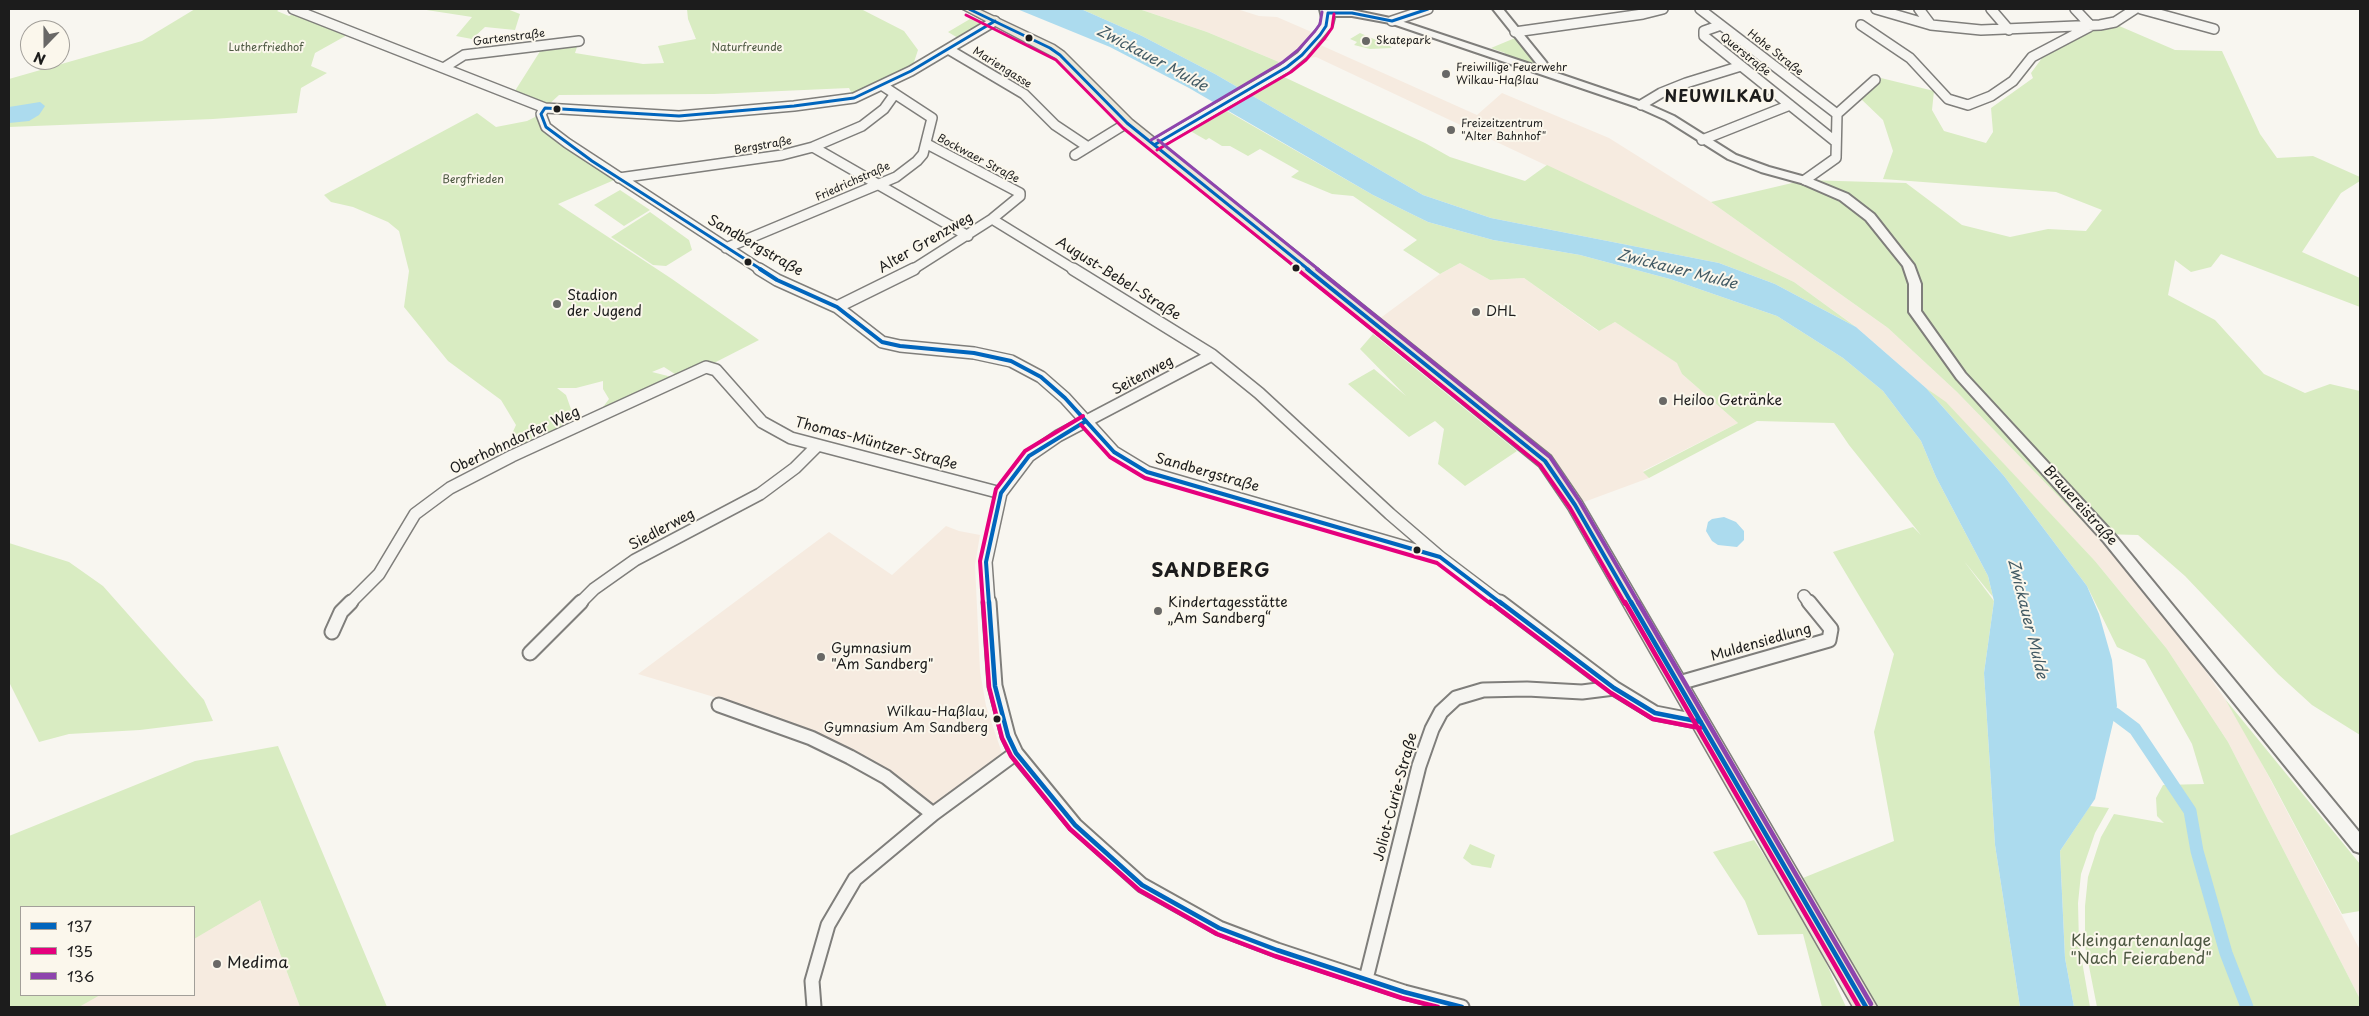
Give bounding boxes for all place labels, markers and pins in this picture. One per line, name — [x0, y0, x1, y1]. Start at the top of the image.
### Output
unlabelled marker — [1024, 33, 1034, 43]
place label: Skatepark — [1376, 34, 1431, 48]
marker: Skatepark — [1360, 35, 1372, 47]
place label: Freiwillige Feuerwehr Wilkau-Haßlau — [1456, 61, 1567, 87]
marker: Freiwillige Feuerwehr Wilkau-Haßlau — [1440, 68, 1452, 80]
unlabelled marker — [552, 104, 562, 114]
place label: Freizeitzentrum "Alter Bahnhof" — [1461, 117, 1546, 143]
marker: Freizeitzentrum "Alter Bahnhof" — [1445, 124, 1457, 136]
unlabelled marker — [743, 257, 753, 267]
unlabelled marker — [1291, 263, 1301, 273]
place label: Stadion der Jugend — [567, 288, 642, 321]
marker: Stadion der Jugend — [551, 298, 563, 310]
place label: DHL — [1486, 304, 1516, 320]
marker: DHL — [1470, 306, 1482, 318]
place label: Heiloo Getränke — [1673, 393, 1782, 409]
marker: Heiloo Getränke — [1657, 395, 1669, 407]
unlabelled marker — [1412, 545, 1422, 555]
place label: Kindertagesstätte „Am Sandberg“ — [1168, 595, 1288, 628]
marker: Kindertagesstätte „Am Sandberg“ — [1152, 605, 1164, 617]
place label: Gymnasium "Am Sandberg" — [831, 641, 933, 674]
marker: Gymnasium "Am Sandberg" — [815, 651, 827, 663]
place label: Wilkau-Haßlau, Gymnasium Am Sandberg — [824, 704, 988, 735]
marker: Wilkau-Haßlau, Gymnasium Am Sandberg — [992, 714, 1002, 724]
place label: Medima — [227, 954, 288, 974]
marker: Medima — [211, 958, 223, 970]

